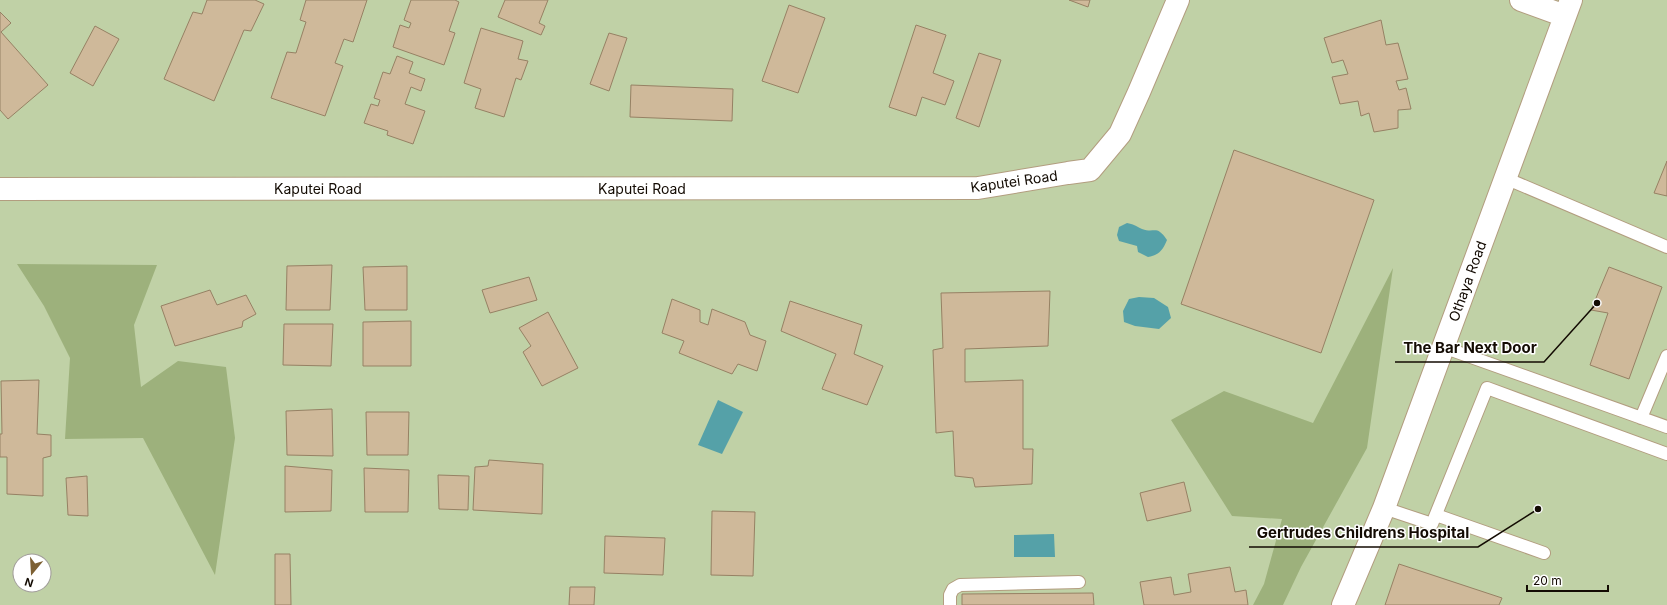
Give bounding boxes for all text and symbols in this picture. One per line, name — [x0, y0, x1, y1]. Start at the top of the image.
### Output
street label: Kaputei Road — [969, 166, 1059, 196]
street label: Kaputei Road — [274, 180, 362, 197]
street label: Kaputei Road — [598, 180, 686, 197]
street label: Othaya Road — [1445, 238, 1489, 324]
callout: The Bar Next Door — [1395, 335, 1544, 362]
text: The Bar Next Door — [1403, 338, 1537, 357]
callout: Gertrudes Childrens Hospital — [1249, 520, 1478, 547]
text: Gertrudes Childrens Hospital — [1257, 523, 1469, 542]
north arrow — [12, 553, 52, 593]
scale bar — [1527, 567, 1608, 593]
text: 20 m — [1533, 573, 1562, 588]
text: N — [23, 575, 35, 590]

